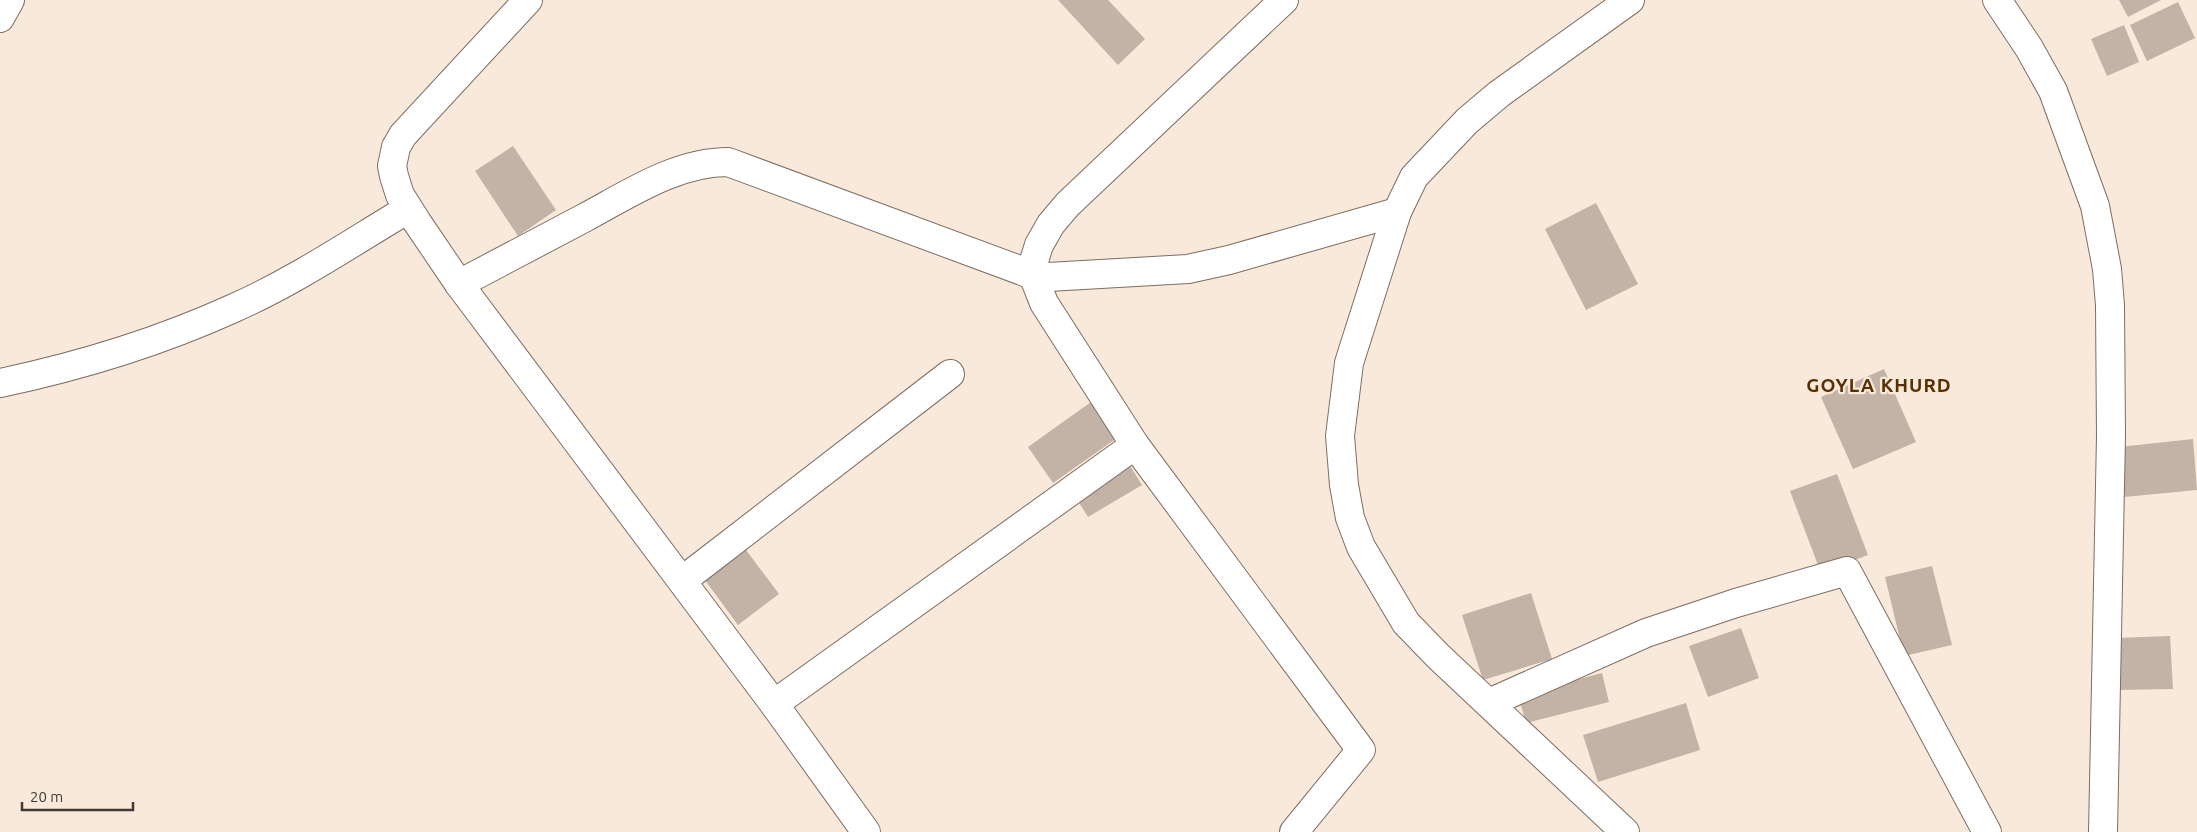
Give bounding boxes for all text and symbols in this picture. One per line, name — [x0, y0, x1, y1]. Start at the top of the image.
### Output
district label: GOYLA KHURD — [1806, 374, 1952, 396]
scale bar — [22, 780, 134, 812]
text: 20 m — [30, 788, 63, 805]

